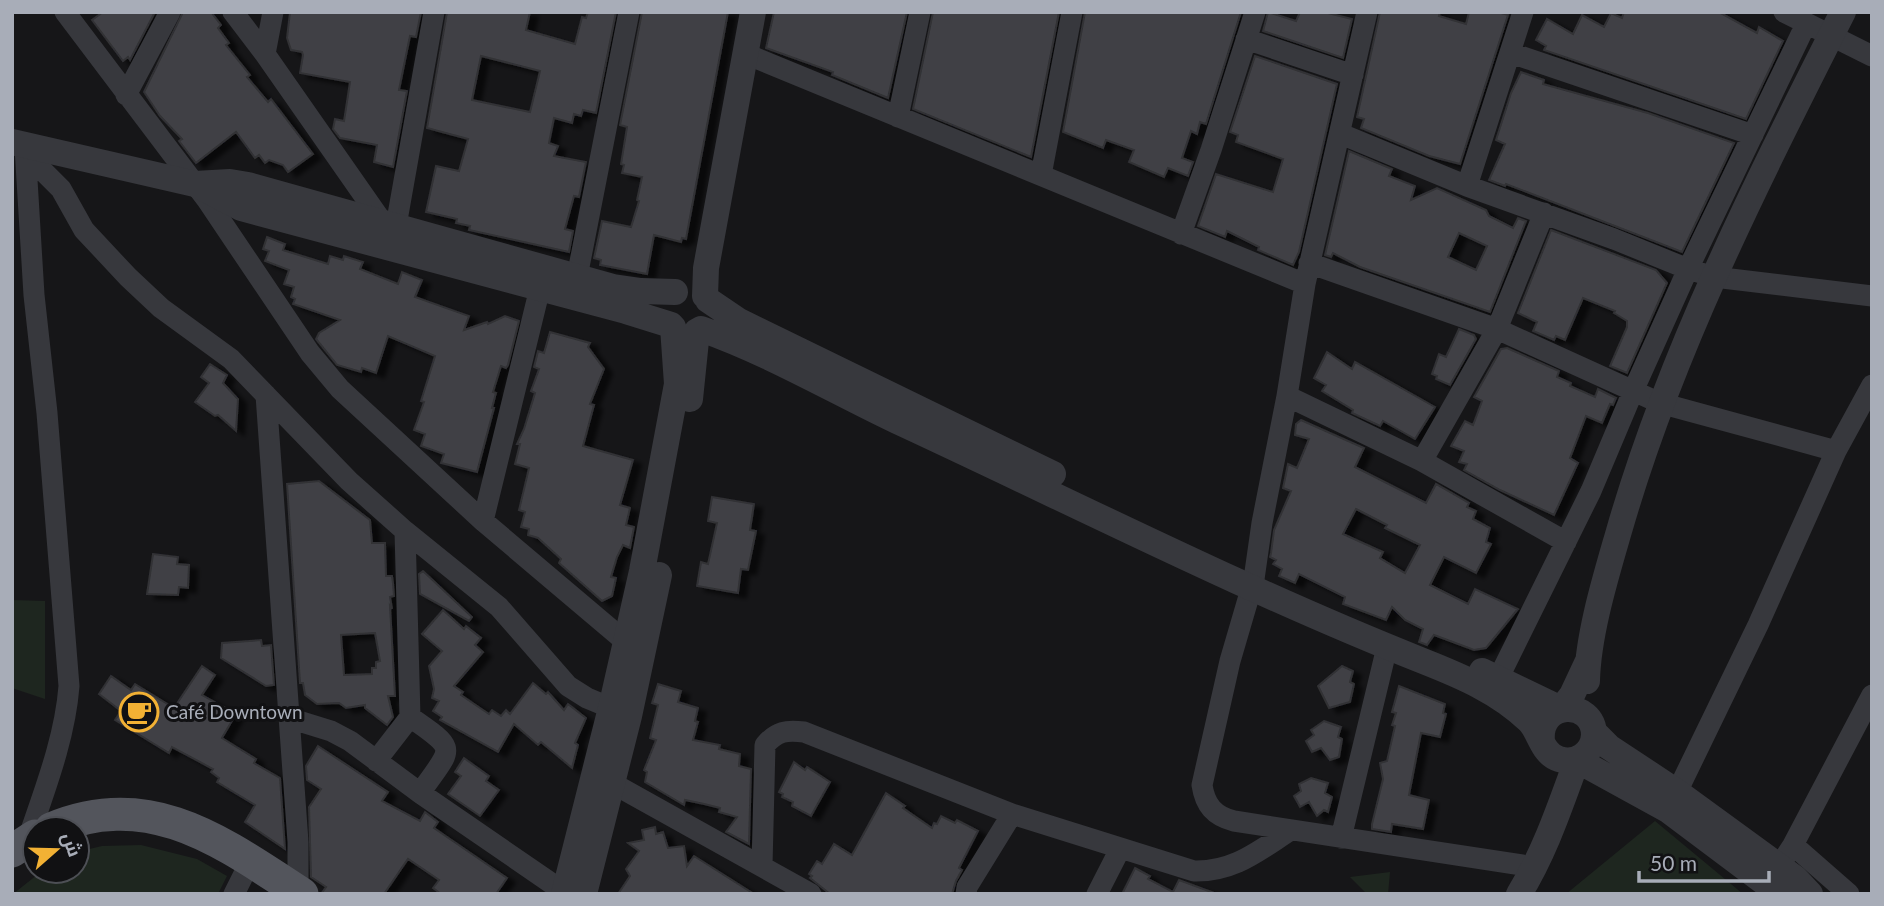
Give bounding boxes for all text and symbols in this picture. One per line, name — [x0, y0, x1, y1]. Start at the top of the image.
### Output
cafe icon: Café Downtown — [118, 691, 160, 733]
place label: Café Downtown — [166, 700, 303, 723]
north arrow — [21, 815, 91, 885]
text: ش — [57, 829, 87, 860]
scale bar — [1639, 839, 1769, 883]
text: 50 m — [1650, 850, 1697, 875]

